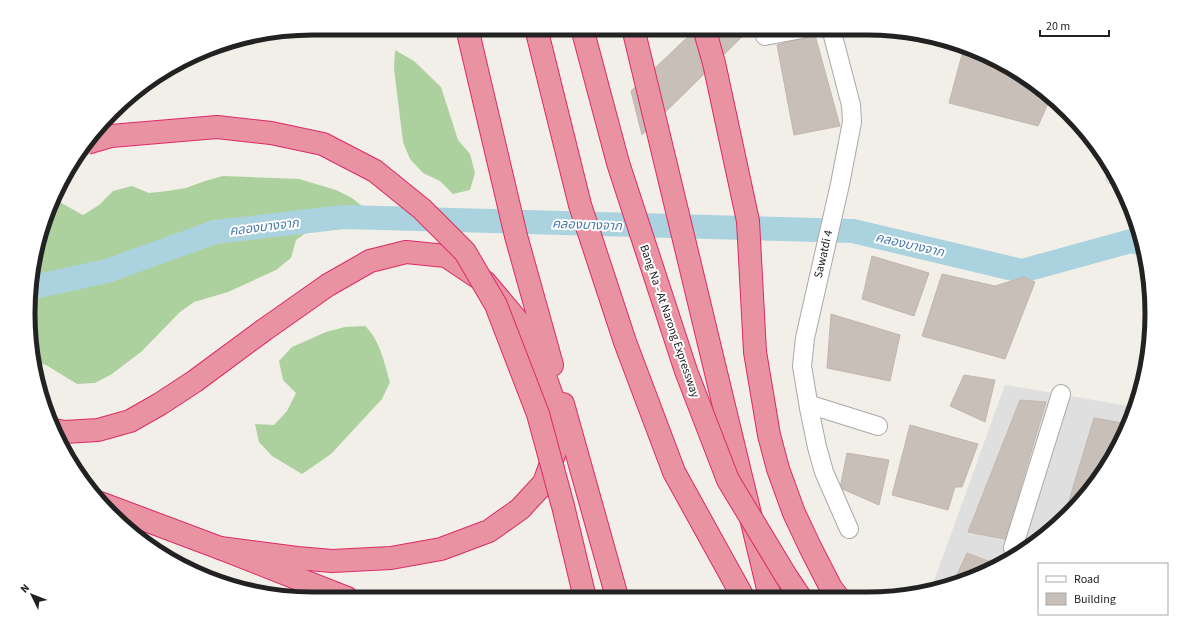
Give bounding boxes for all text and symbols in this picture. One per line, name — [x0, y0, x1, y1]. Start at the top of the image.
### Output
scale bar — [1040, 12, 1109, 38]
text: 20 m — [1046, 18, 1070, 35]
water label: คลองบางจาก — [228, 214, 301, 240]
water label: คลองบางจาก — [552, 215, 623, 235]
street label: Sawatdi 4 — [810, 228, 837, 280]
water label: คลองบางจาก — [874, 228, 947, 262]
street label: Bang Na - At Narong Expressway — [635, 242, 704, 400]
legend — [1038, 563, 1168, 615]
text: Road — [1074, 571, 1100, 588]
north arrow — [12, 575, 52, 615]
text: N — [17, 581, 33, 596]
text: Building — [1074, 591, 1116, 608]

